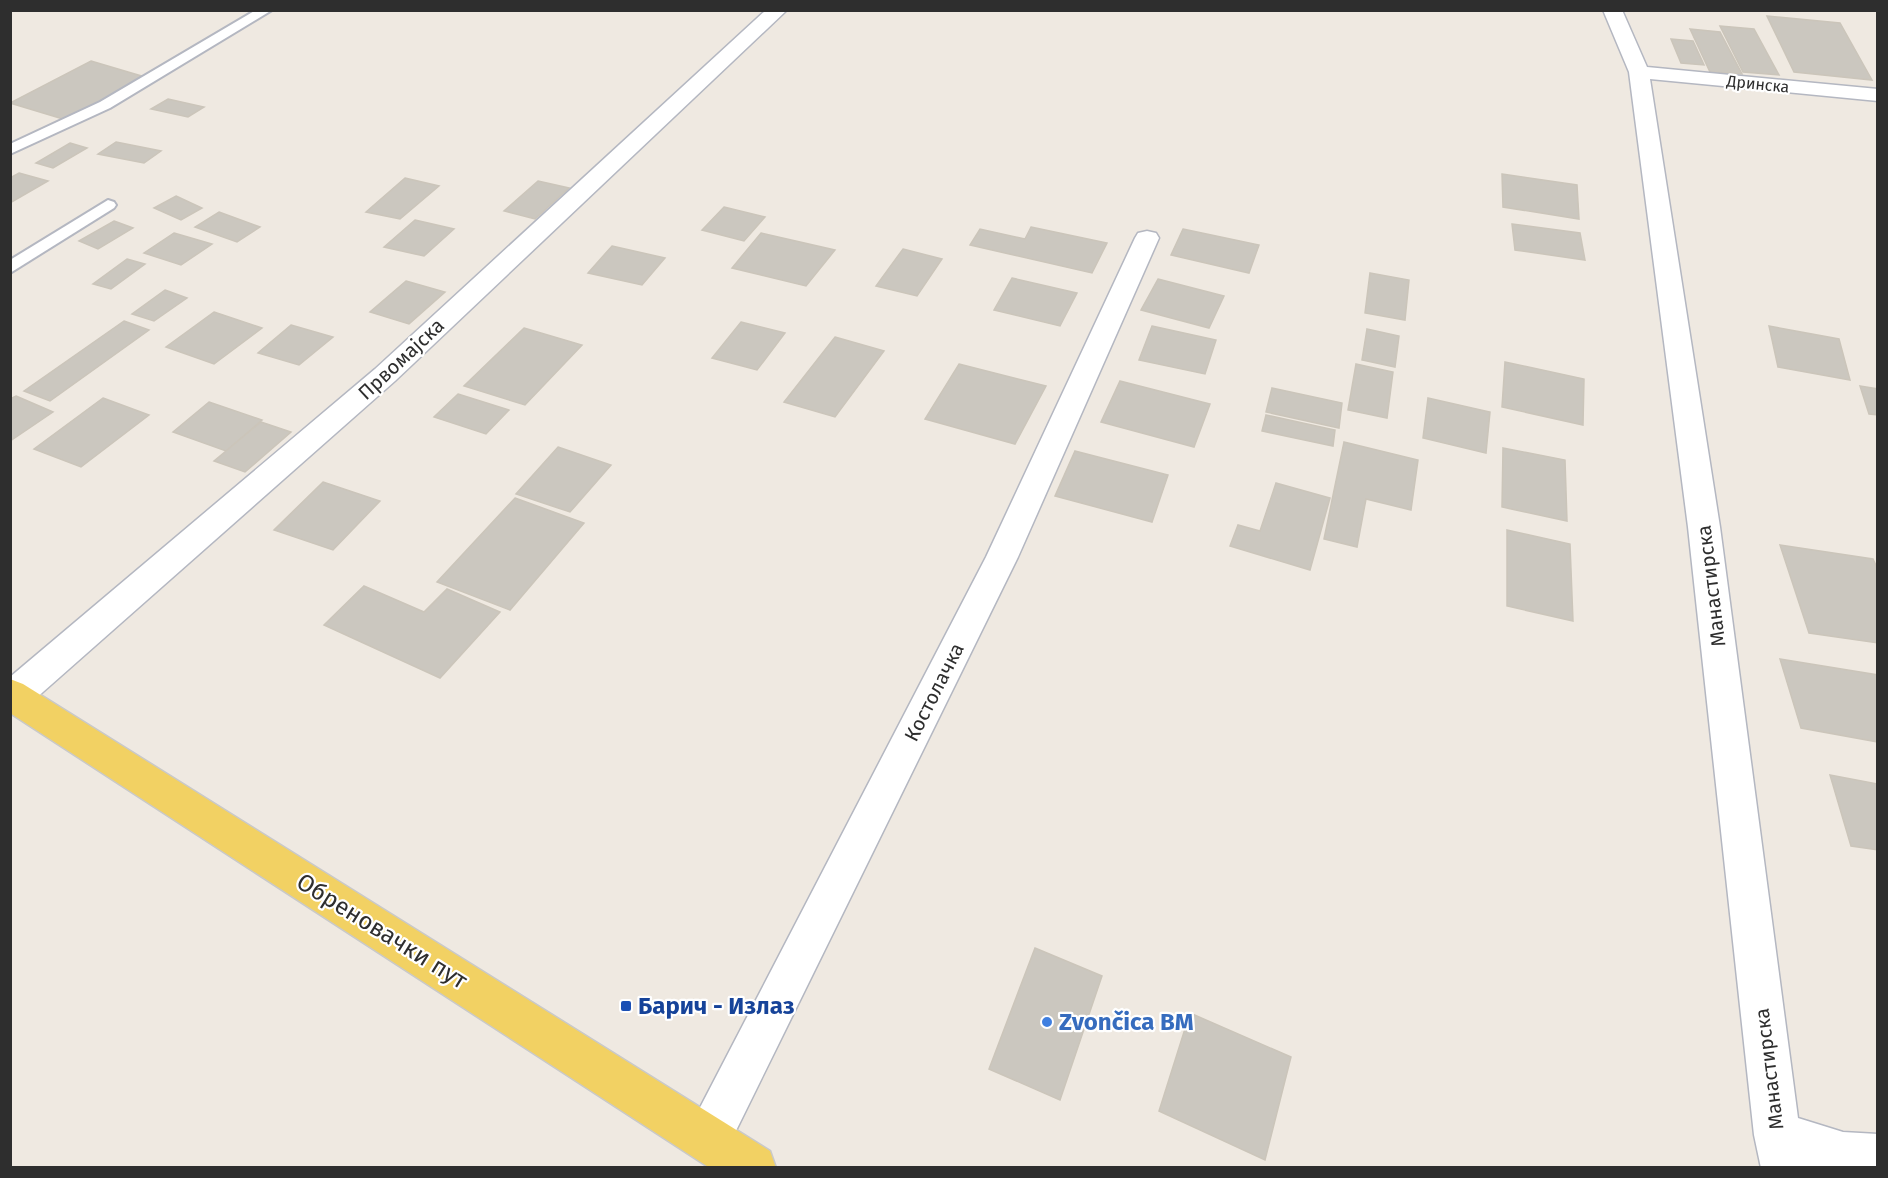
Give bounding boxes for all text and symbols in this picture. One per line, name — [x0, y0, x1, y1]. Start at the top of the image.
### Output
street label: Дринска — [1725, 71, 1790, 97]
street label: Првомајска — [353, 313, 449, 405]
street label: Манастирска — [1692, 524, 1730, 648]
street label: Костолачка — [899, 639, 969, 745]
street label: Обреновачки пут — [292, 867, 473, 995]
place label: Барич - Излаз — [638, 992, 795, 1020]
marker: Барич - Излаз — [619, 999, 633, 1013]
street label: Манастирска — [1750, 1007, 1788, 1131]
place label: Zvončica BM — [1059, 1008, 1194, 1036]
marker: Zvončica BM — [1040, 1015, 1054, 1029]

